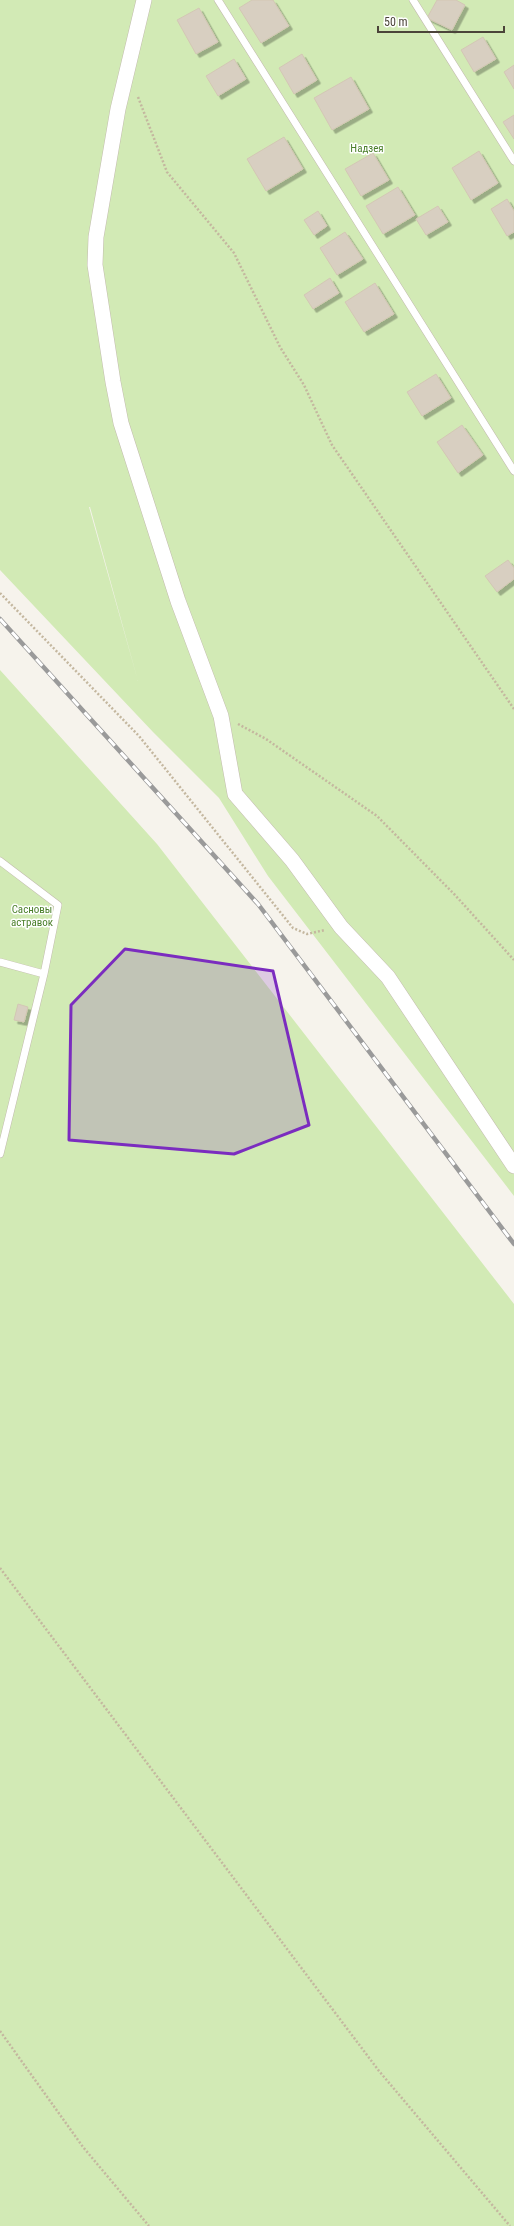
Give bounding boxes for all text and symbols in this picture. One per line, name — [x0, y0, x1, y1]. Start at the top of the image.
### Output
scale bar — [378, 8, 504, 34]
text: 50 m — [384, 15, 408, 29]
park label: Надзея — [350, 142, 384, 155]
park label: Сасновы астравок — [11, 903, 54, 929]

